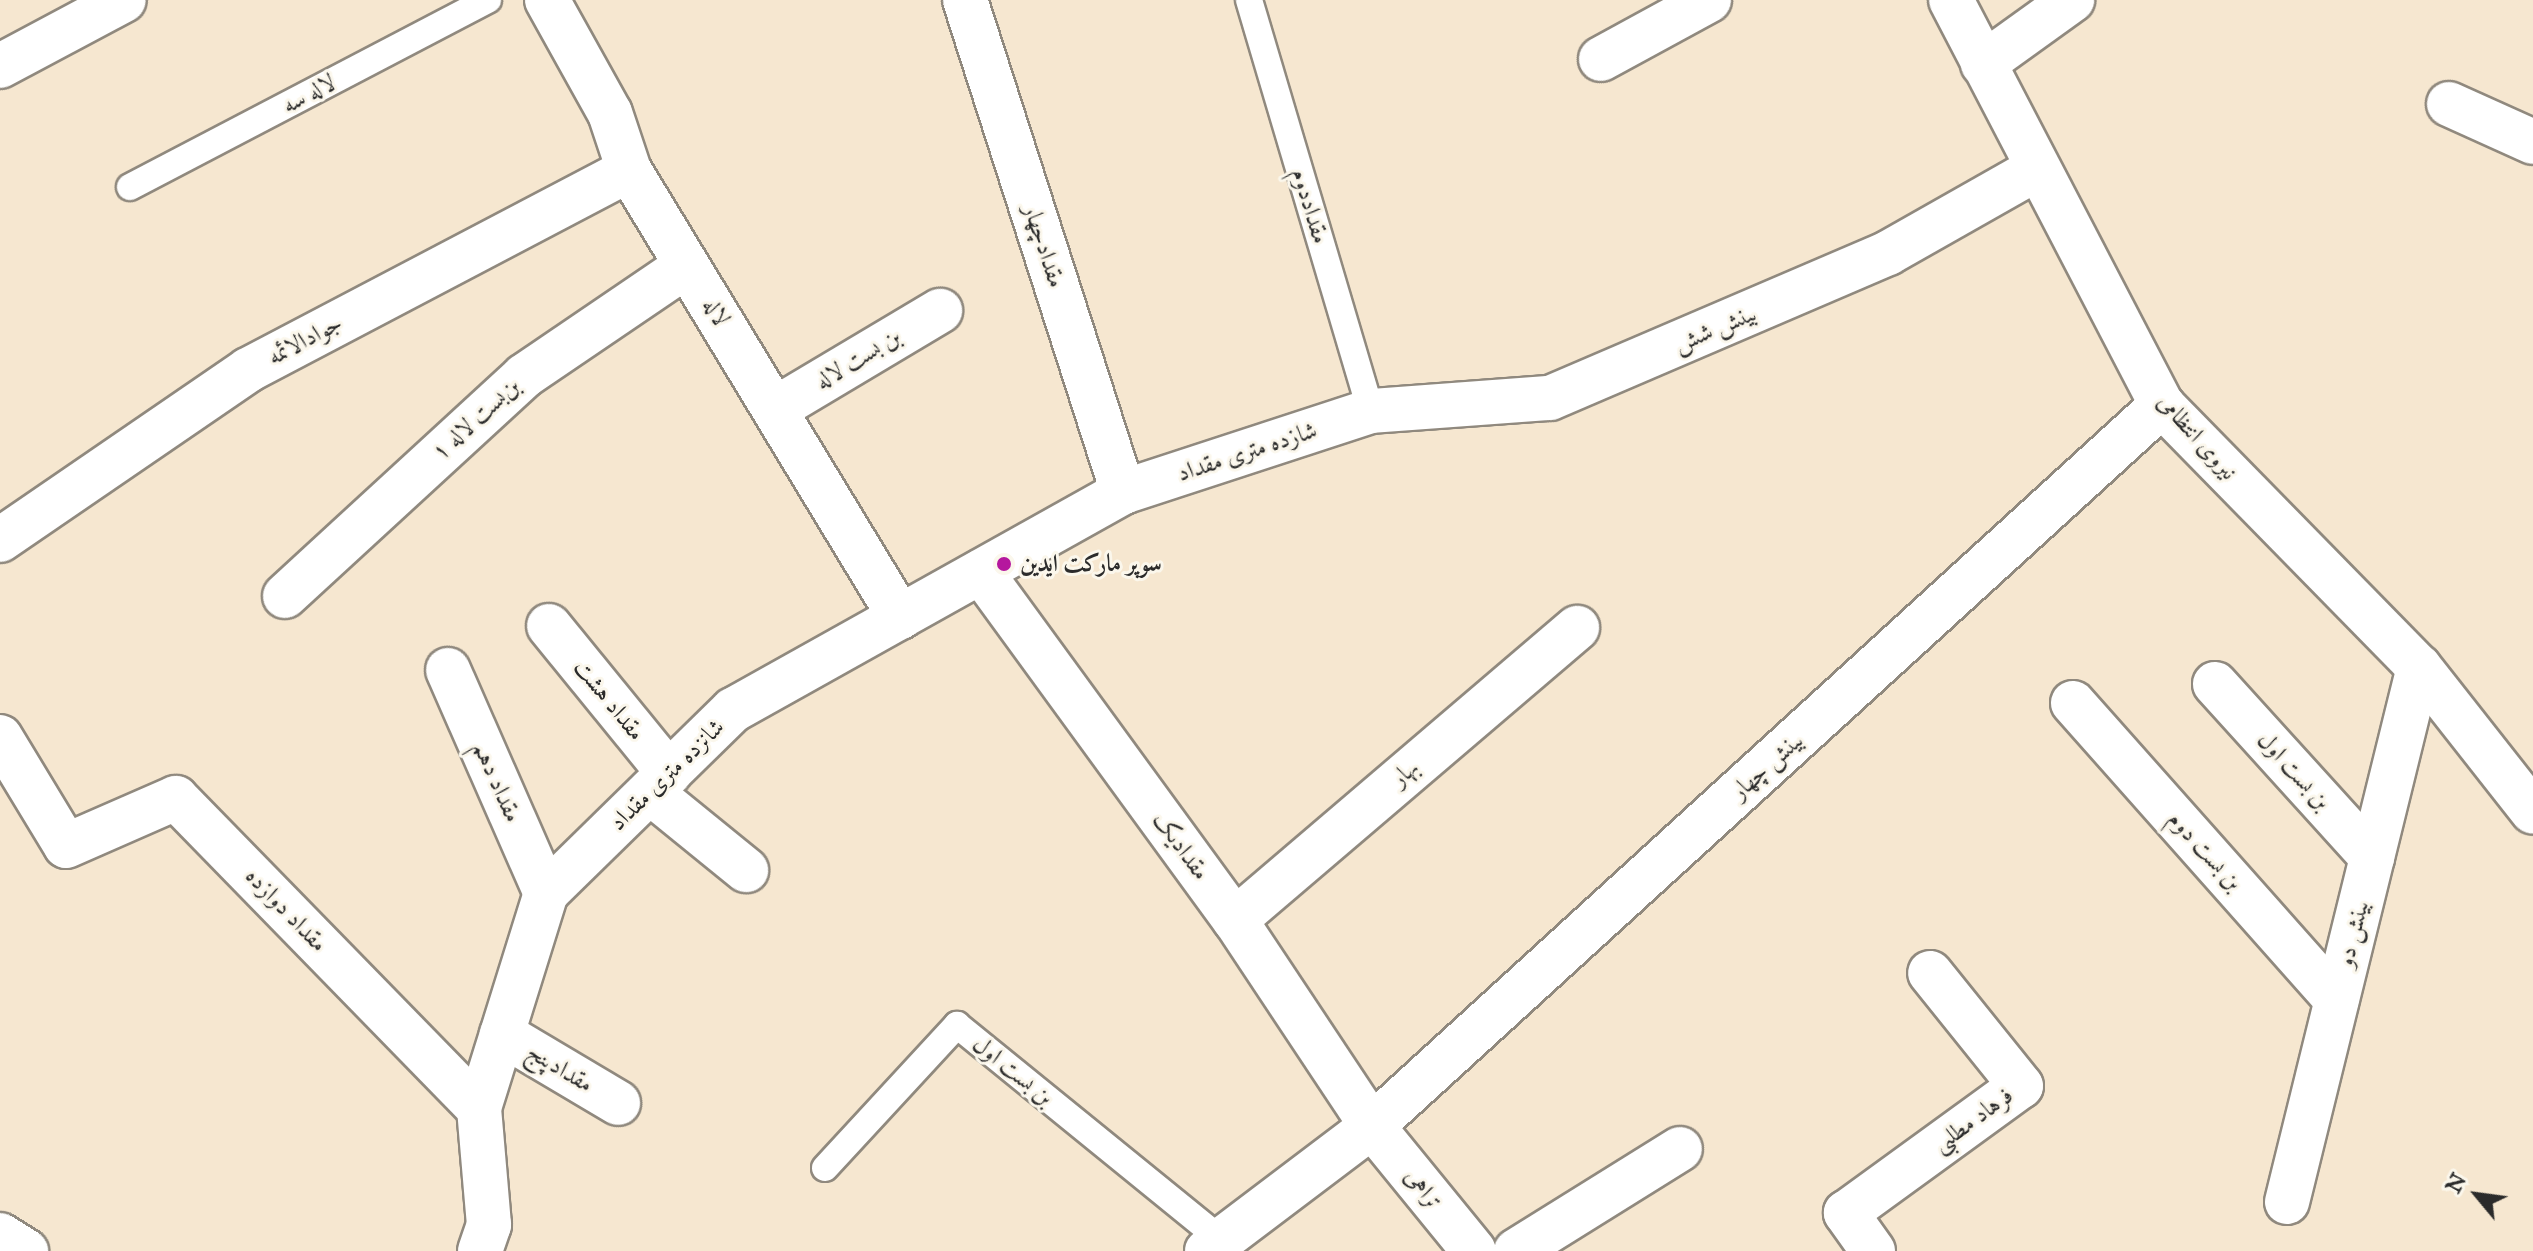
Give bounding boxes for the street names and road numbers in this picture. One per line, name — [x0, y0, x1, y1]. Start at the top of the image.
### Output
street label: لاله سه — [277, 68, 341, 120]
street label: مقداددوم — [1285, 165, 1335, 247]
street label: مقدادچهار — [1017, 201, 1071, 291]
street label: لاله — [696, 292, 736, 332]
street label: بینش شش — [1670, 299, 1760, 359]
street label: جوادالائمه — [263, 308, 347, 372]
street label: بن بست لاله — [810, 322, 906, 396]
street label: بن‌بست لاله ۱ — [426, 372, 526, 466]
street label: نیروی انتظامی — [2151, 388, 2243, 486]
street label: شازده متری مقداد — [1173, 416, 1321, 488]
street label: مقداد هشت — [567, 653, 651, 747]
street label: شانزده متری مقداد — [603, 713, 731, 837]
street label: بینش چهار — [1725, 726, 1809, 806]
street label: بن بست اول — [2251, 726, 2337, 816]
street label: مقداد دهم — [467, 737, 527, 827]
street label: بهار — [1385, 753, 1425, 793]
street label: بن بست دوم — [2162, 805, 2248, 897]
street label: مقدادیک — [1147, 806, 1215, 886]
street label: مقداد دوازده — [239, 862, 333, 958]
street label: بینش دو — [2331, 898, 2375, 970]
street label: بن بست اول — [967, 1030, 1059, 1112]
street label: مقدادپنج — [522, 1037, 598, 1099]
street label: فرهاد مطلبی — [1927, 1081, 2019, 1159]
street label: تراهی — [1398, 1163, 1448, 1215]

